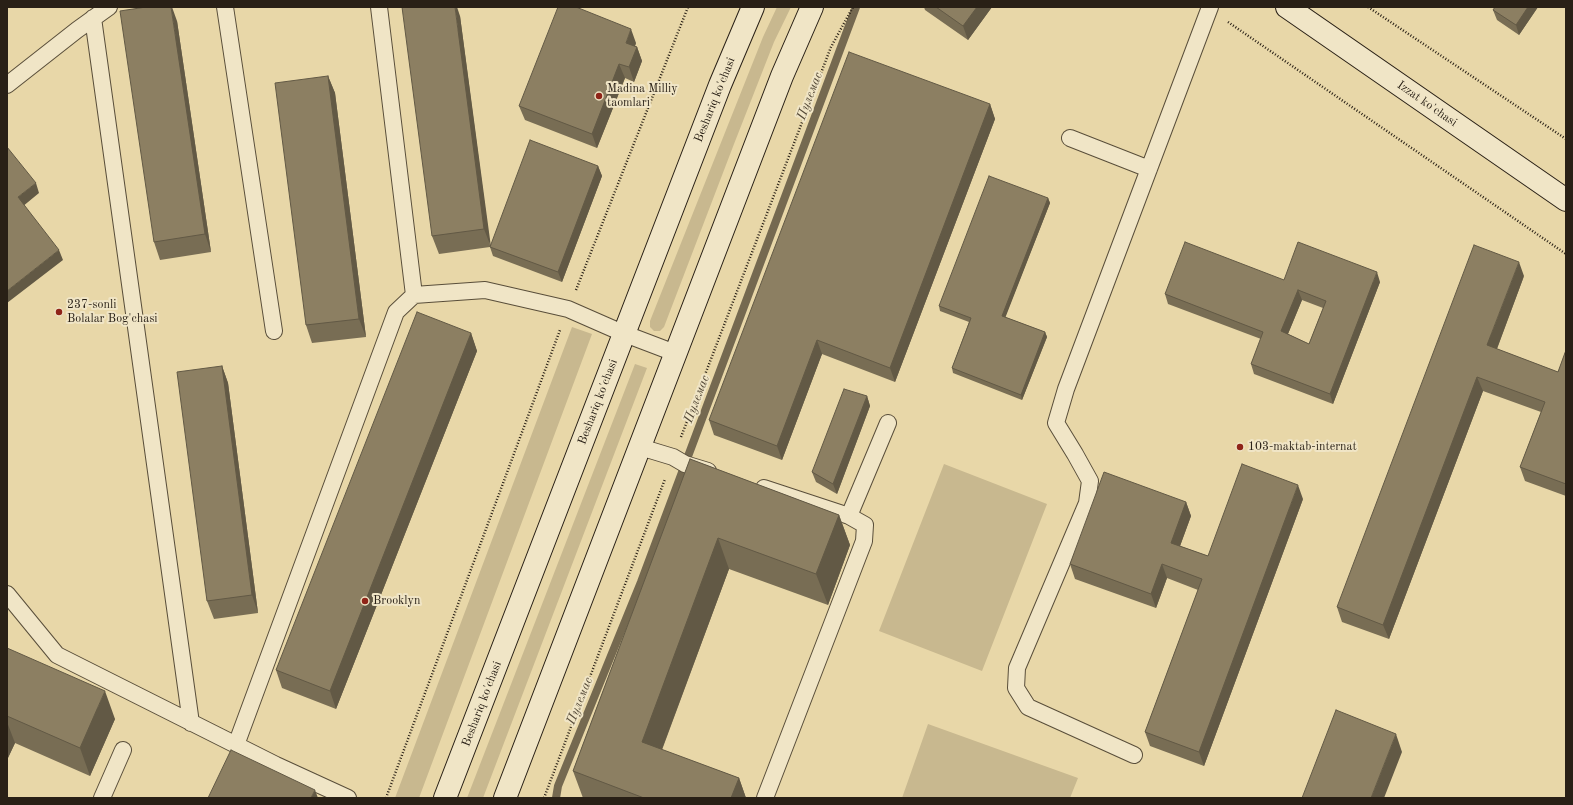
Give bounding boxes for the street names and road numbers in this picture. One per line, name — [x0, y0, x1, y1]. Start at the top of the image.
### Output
street label: Beshariq ko'chasi — [691, 55, 739, 145]
street label: Izzat ko'chasi — [1394, 78, 1460, 130]
street label: Beshariq ko'chasi — [575, 357, 621, 447]
street label: Beshariq ko'chasi — [459, 659, 505, 749]

